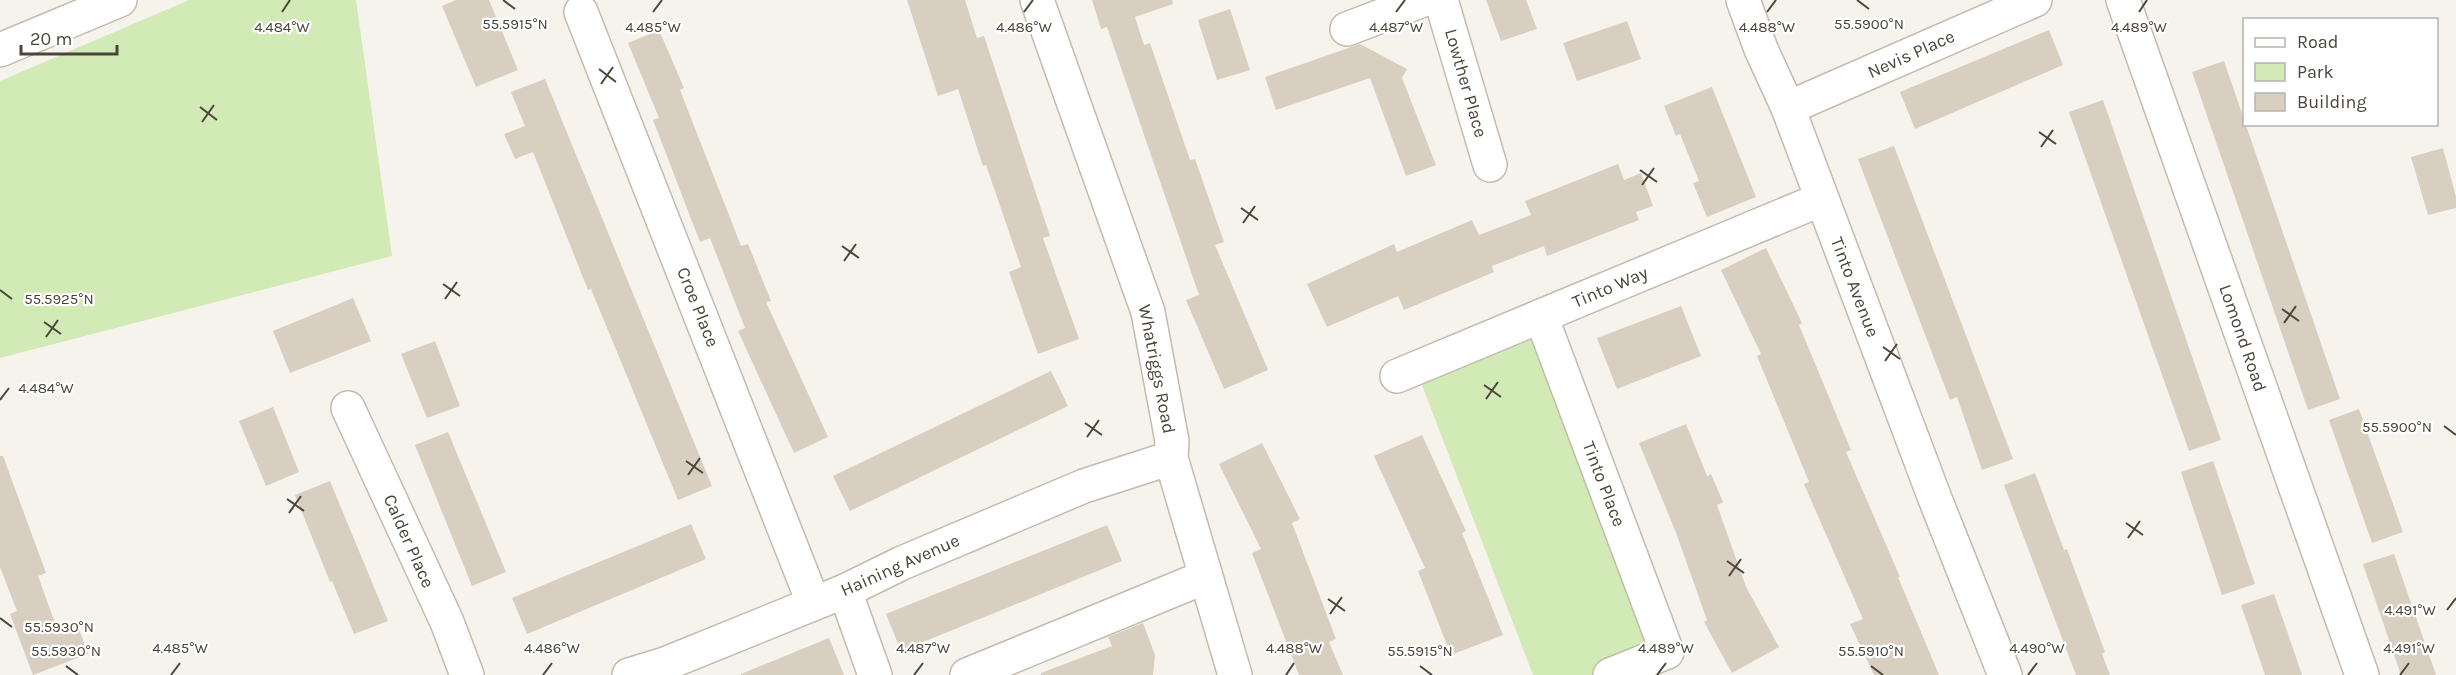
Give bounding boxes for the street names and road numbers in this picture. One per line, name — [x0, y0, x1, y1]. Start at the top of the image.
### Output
street label: Nevis Place — [1864, 25, 1958, 83]
street label: Lowther Place — [1440, 26, 1492, 140]
street label: Tinto Avenue — [1826, 234, 1884, 340]
street label: Tinto Way — [1569, 261, 1652, 313]
street label: Croe Place — [672, 264, 724, 350]
street label: Lomond Road — [2214, 281, 2272, 395]
street label: Whatriggs Road — [1134, 303, 1180, 435]
street label: Tinto Place — [1578, 438, 1630, 530]
street label: Calder Place — [379, 491, 439, 591]
street label: Haining Avenue — [837, 529, 963, 601]

